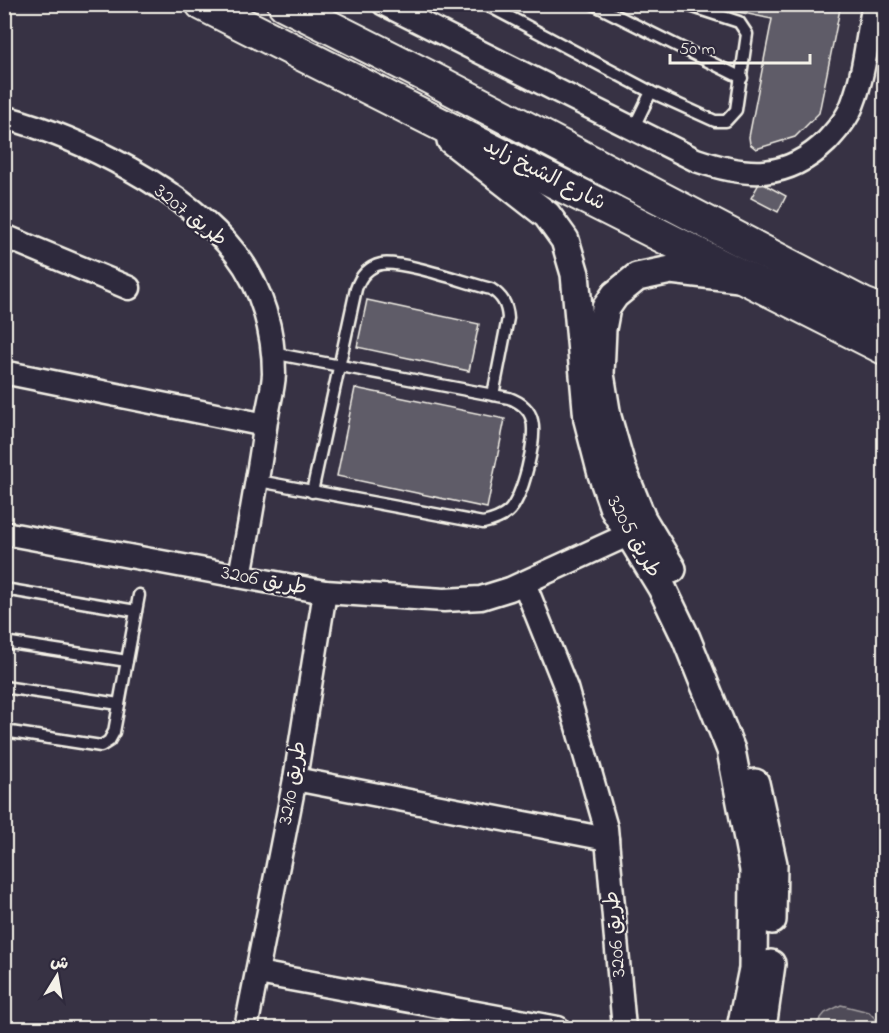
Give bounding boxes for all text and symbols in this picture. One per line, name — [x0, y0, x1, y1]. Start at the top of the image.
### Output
scale bar — [670, 27, 810, 65]
text: 50 m — [679, 37, 716, 63]
street label: شارع الشيخ زايد — [477, 131, 611, 219]
street label: طريق 3207 — [147, 177, 233, 255]
street label: طريق 3205 — [598, 491, 668, 583]
street label: طريق 3206 — [219, 558, 309, 604]
street label: طريق 3210 — [271, 739, 315, 827]
street label: طريق 3206 — [597, 889, 635, 979]
north arrow — [27, 946, 87, 1006]
text: ش — [49, 950, 70, 977]

